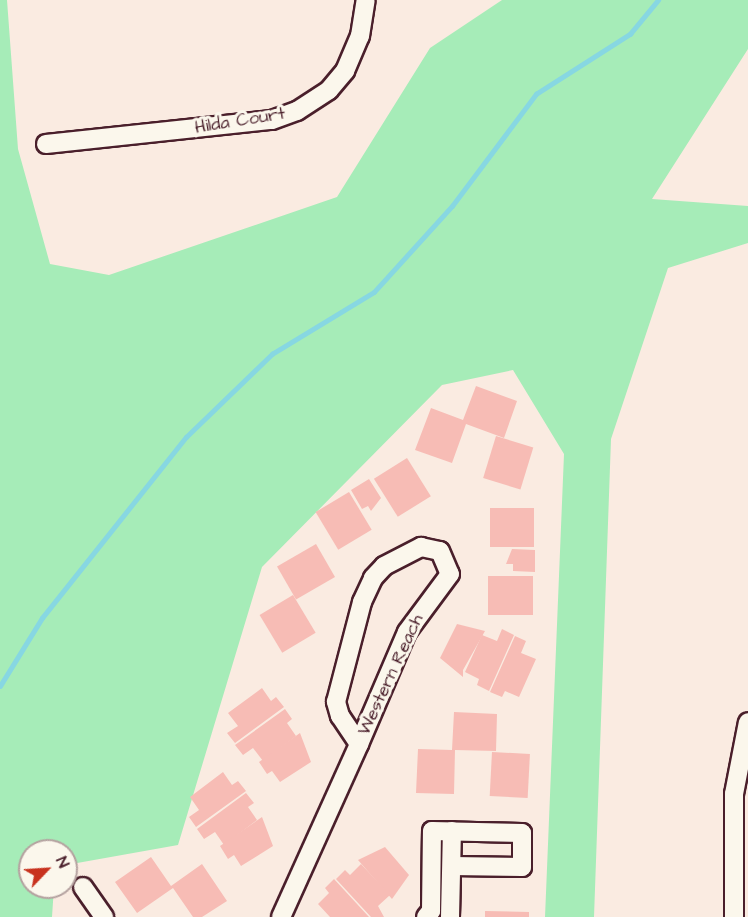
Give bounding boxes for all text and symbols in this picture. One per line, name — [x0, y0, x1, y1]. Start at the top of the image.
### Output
street label: Hilda Court — [193, 103, 287, 139]
street label: Western Reach — [354, 611, 428, 739]
north arrow — [18, 839, 78, 899]
text: N — [50, 853, 75, 871]

